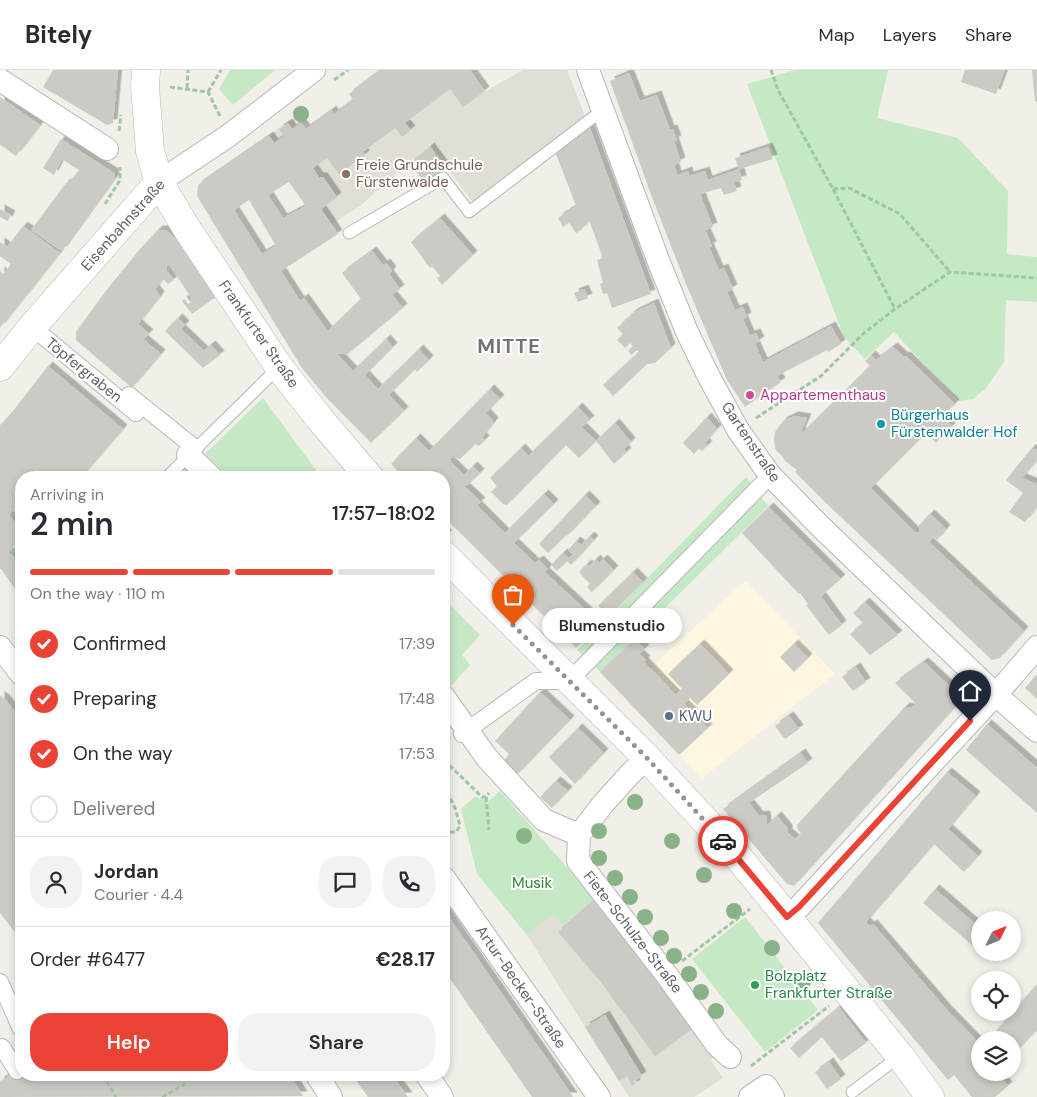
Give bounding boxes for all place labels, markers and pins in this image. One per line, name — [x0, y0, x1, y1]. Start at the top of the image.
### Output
place label: Freie Grundschule Fürstenwalde — [356, 155, 483, 192]
marker: Freie Grundschule Fürstenwalde — [340, 168, 352, 180]
place label: Appartementhaus — [760, 385, 886, 405]
marker: Appartementhaus — [744, 389, 756, 401]
place label: Bürgerhaus Fürstenwalder Hof — [891, 405, 1018, 442]
marker: Bürgerhaus Fürstenwalder Hof — [875, 418, 887, 430]
pin — [492, 574, 534, 625]
callout: Blumenstudio — [543, 608, 683, 642]
pin — [949, 670, 991, 721]
place label: KWU — [679, 706, 712, 726]
marker: KWU — [663, 710, 675, 722]
place label: Bolzplatz Frankfurter Straße — [765, 966, 892, 1003]
marker: Bolzplatz Frankfurter Straße — [749, 979, 761, 991]

